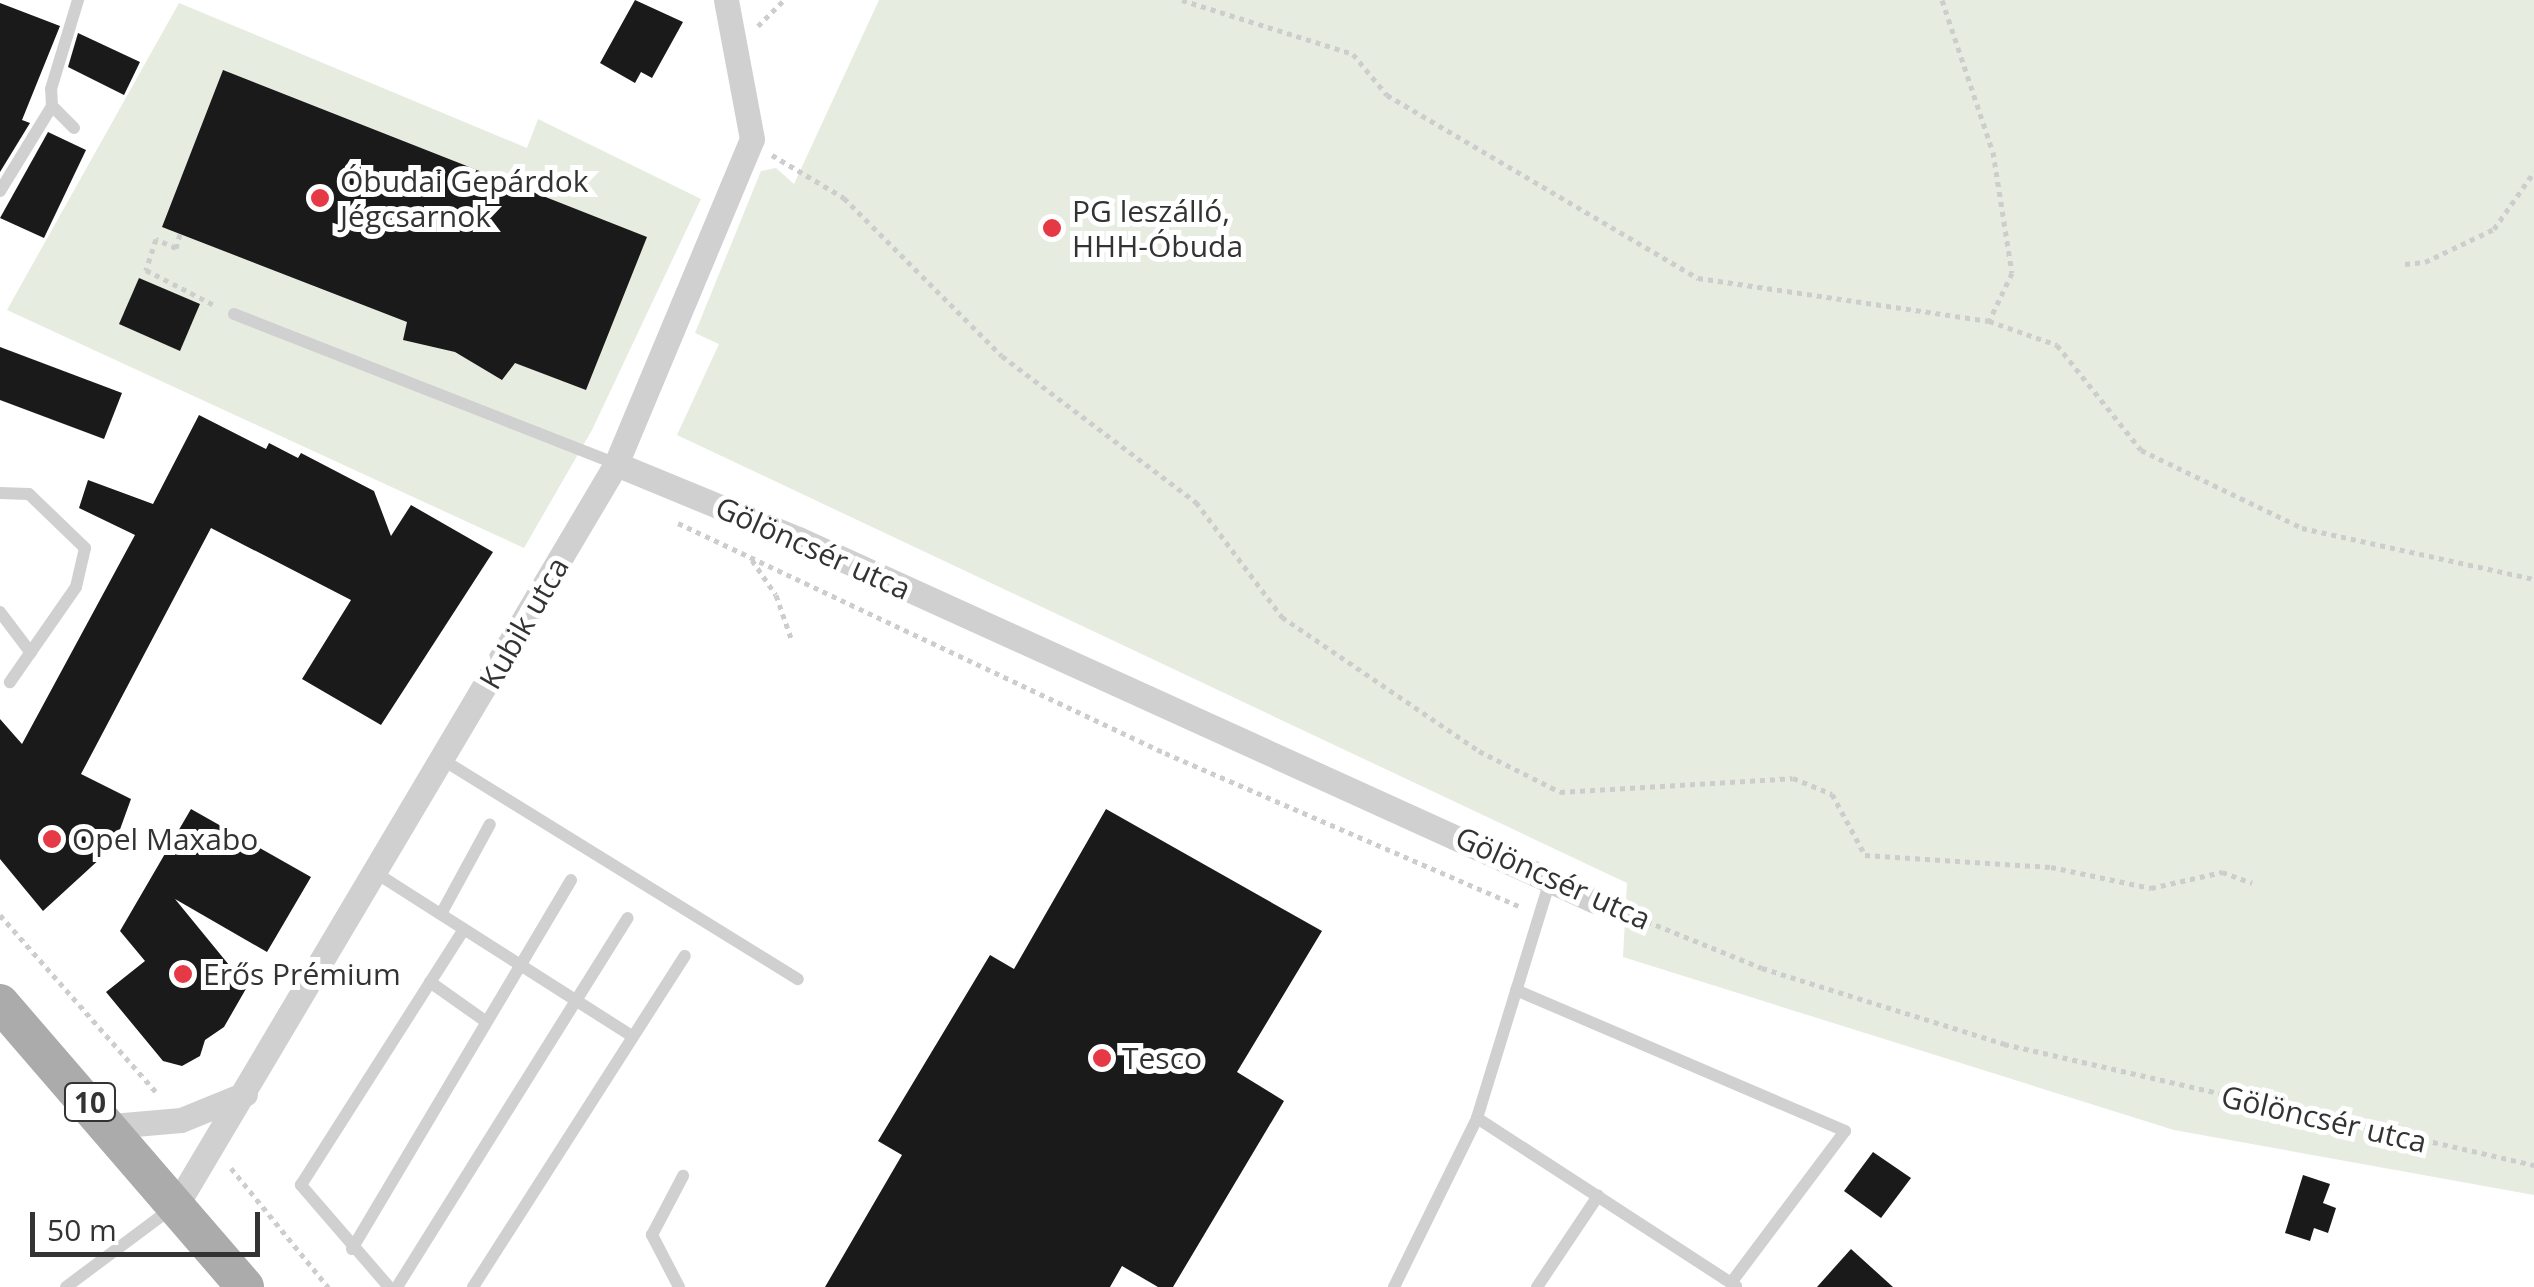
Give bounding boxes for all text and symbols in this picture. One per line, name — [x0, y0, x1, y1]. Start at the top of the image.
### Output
place label: Óbudai Gepárdok Jégcsarnok — [340, 163, 589, 234]
marker: Óbudai Gepárdok Jégcsarnok — [309, 187, 331, 209]
place label: PG leszálló, HHH-Óbuda — [1072, 193, 1243, 264]
marker: PG leszálló, HHH-Óbuda — [1041, 217, 1063, 239]
street label: Gölöncsér utca — [710, 489, 916, 607]
street label: Kubik utca — [472, 551, 576, 695]
street label: Gölöncsér utca — [1450, 819, 1656, 937]
place label: Opel Maxabo — [72, 821, 258, 857]
marker: Opel Maxabo — [41, 828, 63, 850]
place label: Erős Prémium — [203, 956, 401, 992]
marker: Erős Prémium — [172, 963, 194, 985]
place label: Tesco — [1122, 1040, 1202, 1076]
marker: Tesco — [1091, 1047, 1113, 1069]
street label: Gölöncsér utca — [2218, 1078, 2430, 1160]
road number: 10 — [62, 1079, 118, 1125]
scale bar — [35, 1192, 265, 1254]
text: 50 m — [47, 1209, 117, 1250]

